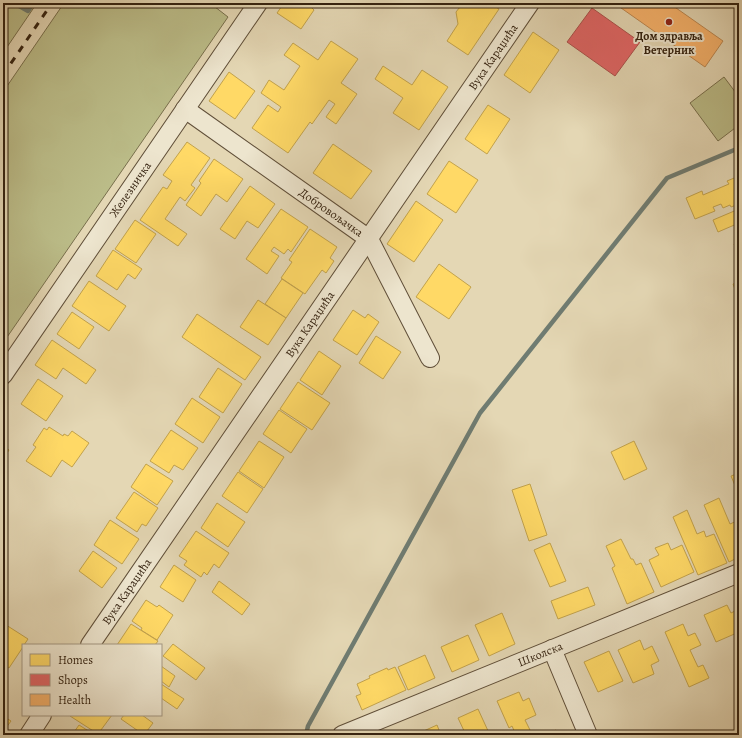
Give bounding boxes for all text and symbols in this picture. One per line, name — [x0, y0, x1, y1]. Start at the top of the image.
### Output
marker: Дом здравља Ветерник — [664, 17, 674, 27]
street label: Вука Караџића — [465, 20, 522, 93]
place label: Дом здравља Ветерник — [635, 28, 703, 58]
street label: Железничка — [106, 158, 155, 220]
street label: Добровољачка — [296, 184, 367, 241]
street label: Вука Караџића — [282, 287, 339, 360]
street label: Вука Караџића — [98, 555, 155, 628]
street label: Школска — [515, 638, 566, 671]
legend — [22, 644, 162, 716]
text: Homes — [58, 652, 93, 668]
text: Shops — [58, 672, 88, 688]
text: Health — [58, 692, 92, 708]

